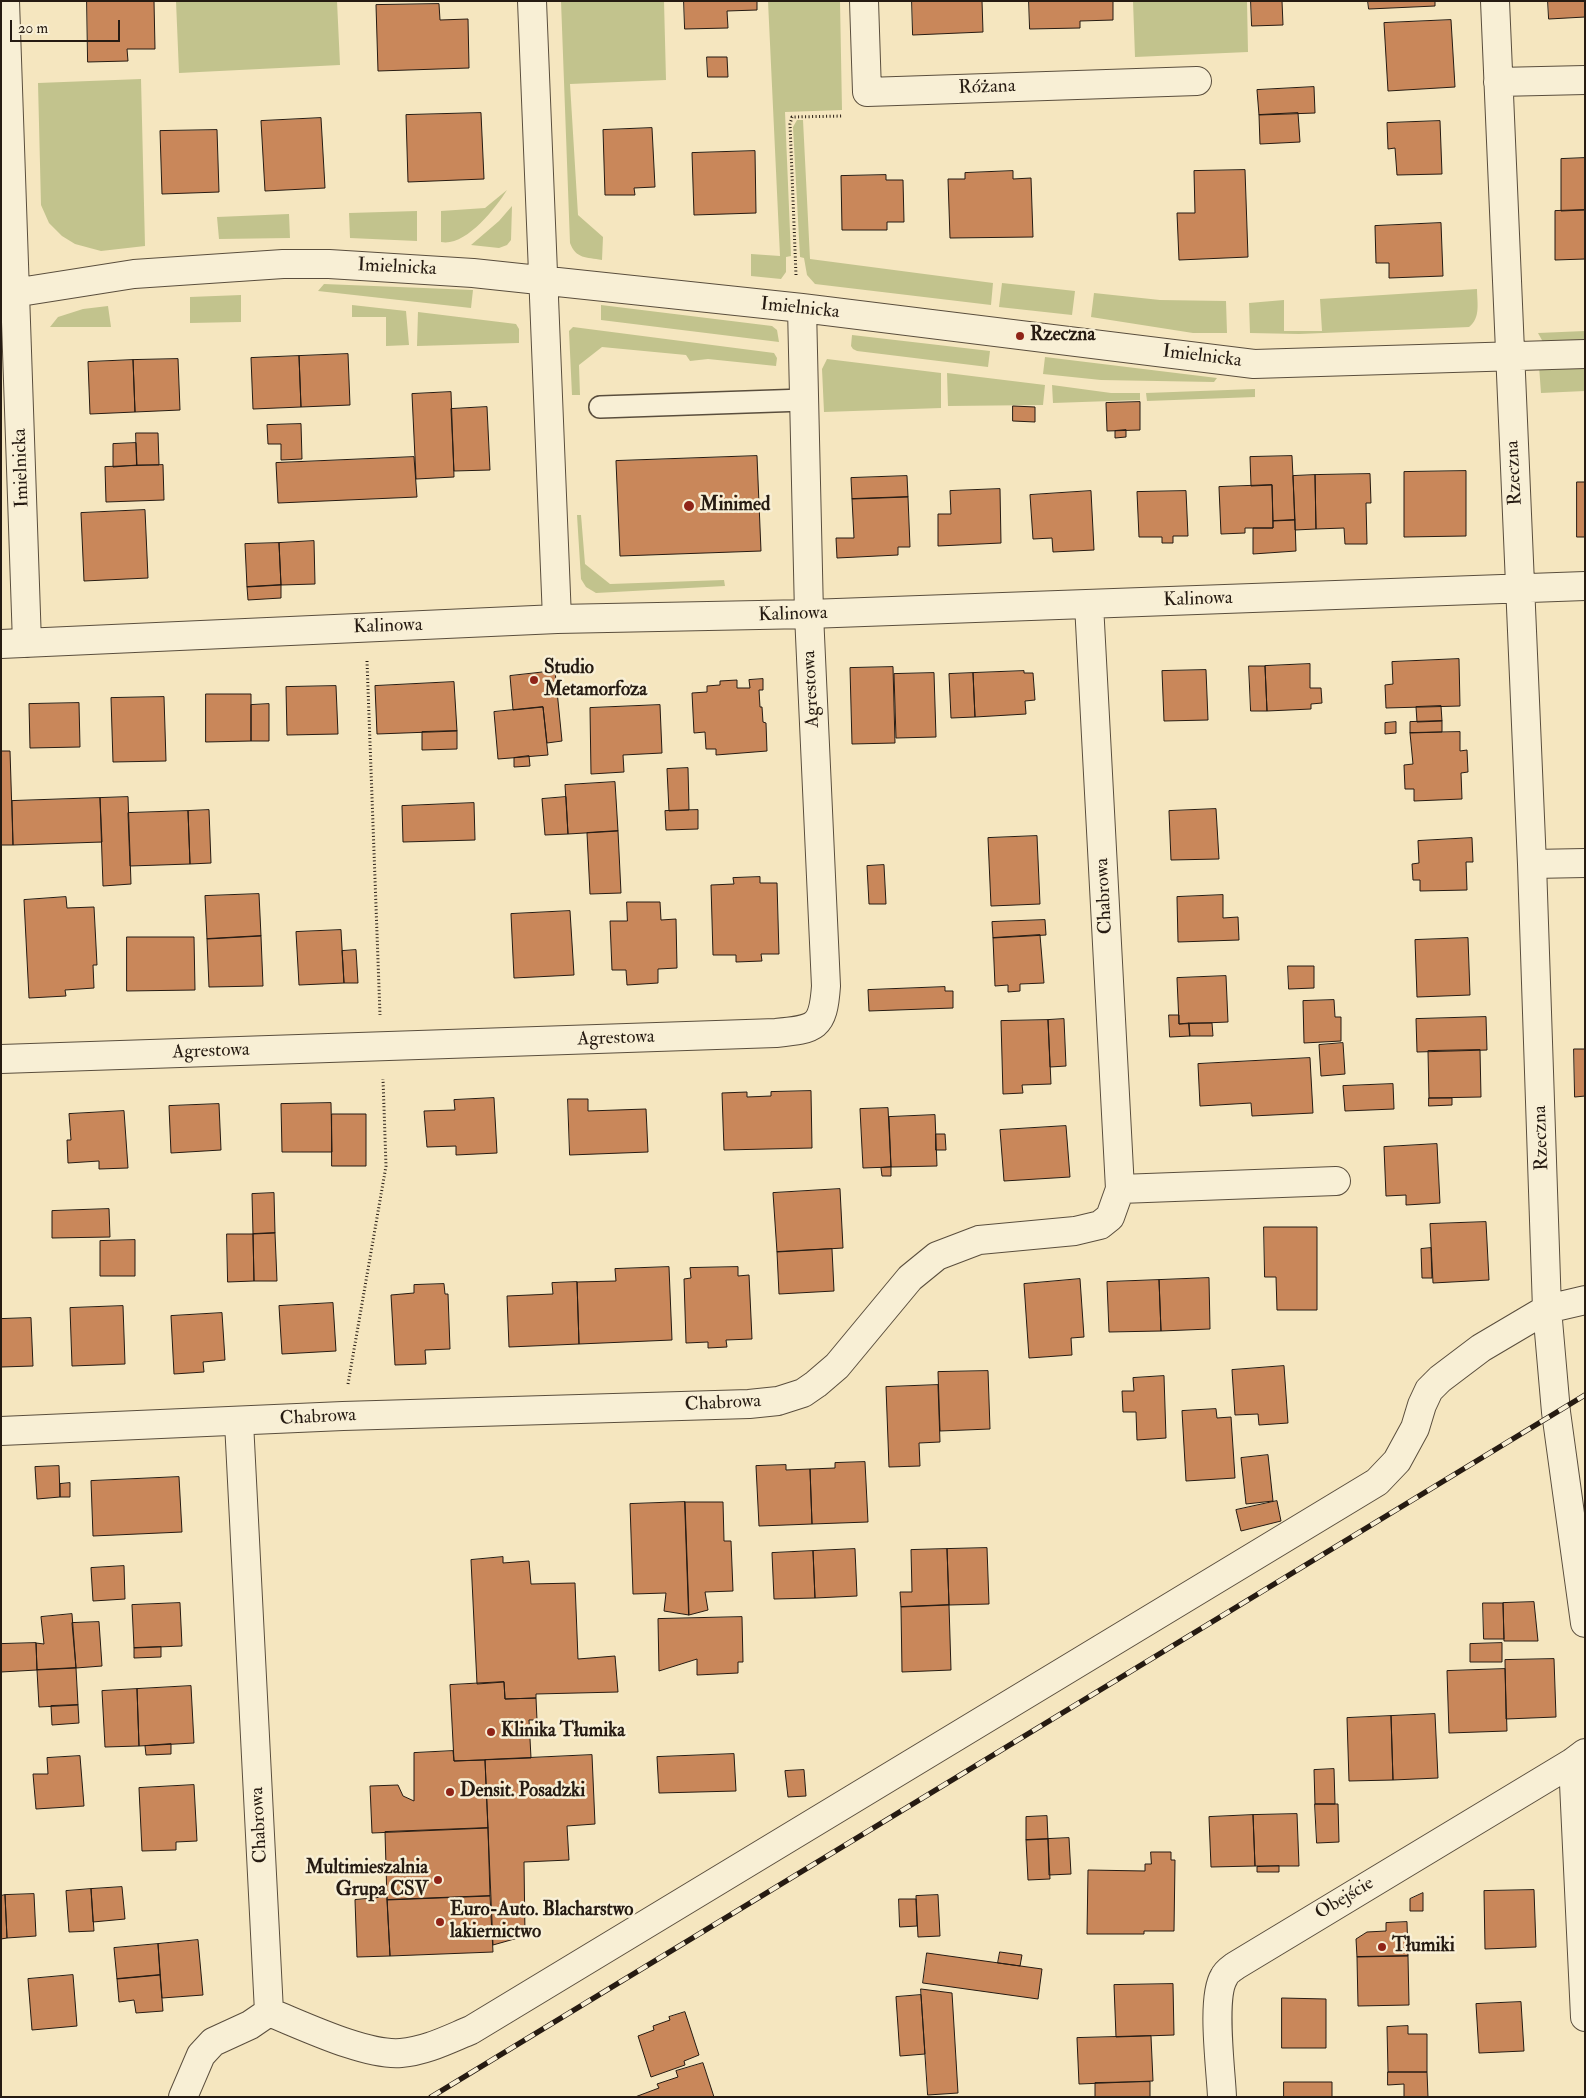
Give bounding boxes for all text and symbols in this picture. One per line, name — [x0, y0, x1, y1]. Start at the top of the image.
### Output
scale bar — [12, 10, 122, 42]
text: 20 m — [18, 19, 48, 38]
street label: Różana — [958, 76, 1016, 100]
street label: Imielnicka — [357, 255, 437, 281]
street label: Imielnicka — [759, 294, 841, 324]
place label: Rzeczna — [1030, 325, 1095, 347]
marker: Rzeczna — [1014, 330, 1026, 342]
street label: Imielnicka — [1161, 341, 1243, 373]
street label: Imielnicka — [9, 428, 35, 508]
street label: Rzeczna — [1502, 440, 1528, 506]
place label: Minimed — [700, 495, 770, 517]
marker: Minimed — [682, 499, 696, 513]
street label: Kalinowa — [1163, 587, 1233, 613]
street label: Kalinowa — [758, 602, 828, 628]
street label: Kalinowa — [353, 614, 423, 640]
street label: Agrestowa — [799, 650, 825, 728]
place label: Studio Metamorfoza — [544, 658, 647, 702]
marker: Studio Metamorfoza — [528, 674, 540, 686]
street label: Chabrowa — [1092, 857, 1118, 935]
street label: Agrestowa — [577, 1026, 655, 1052]
street label: Agrestowa — [172, 1039, 250, 1065]
street label: Rzeczna — [1529, 1105, 1555, 1171]
street label: Chabrowa — [684, 1391, 762, 1417]
street label: Chabrowa — [279, 1405, 357, 1431]
place label: Klinika Tłumika — [501, 1721, 625, 1743]
marker: Klinika Tłumika — [485, 1726, 497, 1738]
place label: Densit. Posadzki — [460, 1781, 585, 1803]
street label: Chabrowa — [247, 1786, 273, 1864]
marker: Densit. Posadzki — [444, 1786, 456, 1798]
place label: Multimieszalnia Grupa CSV — [305, 1858, 428, 1902]
street label: Obejście — [1312, 1873, 1378, 1925]
marker: Multimieszalnia Grupa CSV — [432, 1874, 444, 1886]
place label: Euro-Auto. Blacharstwo lakiernictwo — [450, 1900, 633, 1944]
marker: Euro-Auto. Blacharstwo lakiernictwo — [434, 1916, 446, 1928]
place label: Tłumiki — [1392, 1936, 1455, 1958]
marker: Tłumiki — [1376, 1941, 1388, 1953]

